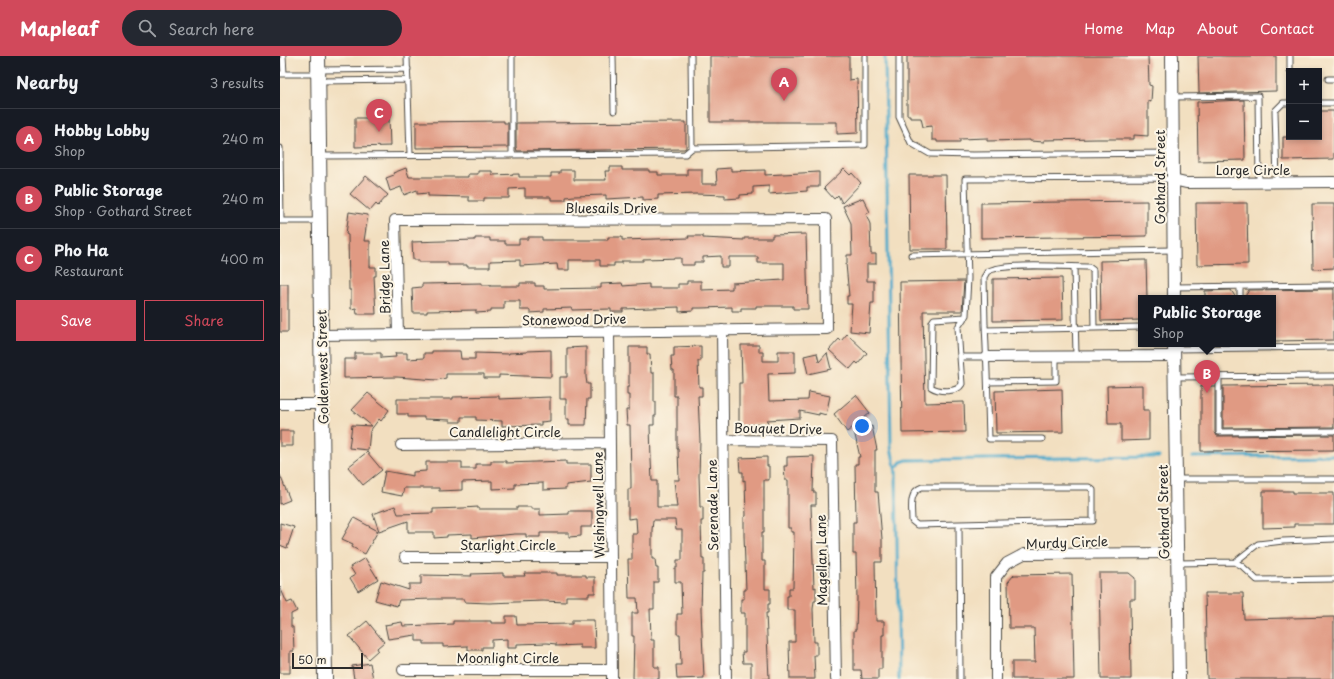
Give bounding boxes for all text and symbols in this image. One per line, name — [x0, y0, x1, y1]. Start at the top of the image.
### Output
search box — [122, 10, 402, 46]
text: Mapleaf — [20, 14, 98, 42]
icon: search — [136, 17, 158, 39]
text: Search here — [168, 17, 254, 40]
text: Home — [1084, 18, 1123, 39]
text: Map — [1145, 18, 1175, 39]
text: About — [1197, 18, 1238, 39]
text: Contact — [1260, 18, 1314, 39]
pin: A — [771, 68, 797, 101]
map controls — [1286, 68, 1322, 140]
button: + — [1286, 68, 1322, 104]
text: Nearby — [16, 69, 78, 95]
text: 3 results — [210, 73, 264, 92]
pin: C — [366, 99, 392, 132]
button: − — [1286, 104, 1322, 140]
text: Hobby Lobby — [54, 118, 150, 141]
text: A — [24, 129, 34, 148]
text: 240 m — [222, 129, 264, 148]
street label: Gothard Street — [1150, 130, 1169, 224]
text: Shop — [54, 141, 85, 160]
street label: Lorge Circle — [1216, 160, 1290, 179]
text: Public Storage — [54, 178, 163, 201]
text: B — [25, 189, 33, 208]
text: 240 m — [222, 189, 264, 208]
street label: Bluesails Drive — [565, 198, 657, 217]
text: Shop · Gothard Street — [54, 201, 192, 220]
text: Pho Ha — [54, 238, 109, 261]
street label: Bridge Lane — [374, 240, 394, 314]
text: C — [24, 249, 34, 268]
text: 400 m — [221, 249, 264, 268]
text: Restaurant — [54, 261, 124, 280]
popup — [1138, 295, 1276, 347]
button: Save — [16, 300, 136, 341]
button: Share — [144, 300, 264, 341]
text: Public Storage — [1153, 300, 1261, 323]
street label: Stonewood Drive — [521, 309, 627, 329]
street label: Goldenwest Street — [312, 310, 332, 424]
text: Shop — [1153, 323, 1184, 342]
pin: B — [1194, 360, 1220, 393]
your location — [852, 416, 872, 436]
street label: Bouquet Drive — [734, 418, 822, 438]
street label: Candlelight Circle — [449, 422, 561, 441]
street label: Wishingwell Lane — [588, 451, 608, 559]
street label: Serenade Lane — [702, 459, 722, 551]
street label: Gothard Street — [1153, 464, 1173, 560]
street label: Magellan Lane — [811, 514, 831, 606]
street label: Murdy Circle — [1026, 531, 1108, 553]
street label: Starlight Circle — [460, 535, 556, 554]
street label: Moonlight Circle — [457, 648, 559, 667]
scale bar — [292, 651, 363, 670]
text: 50 m — [298, 651, 327, 668]

